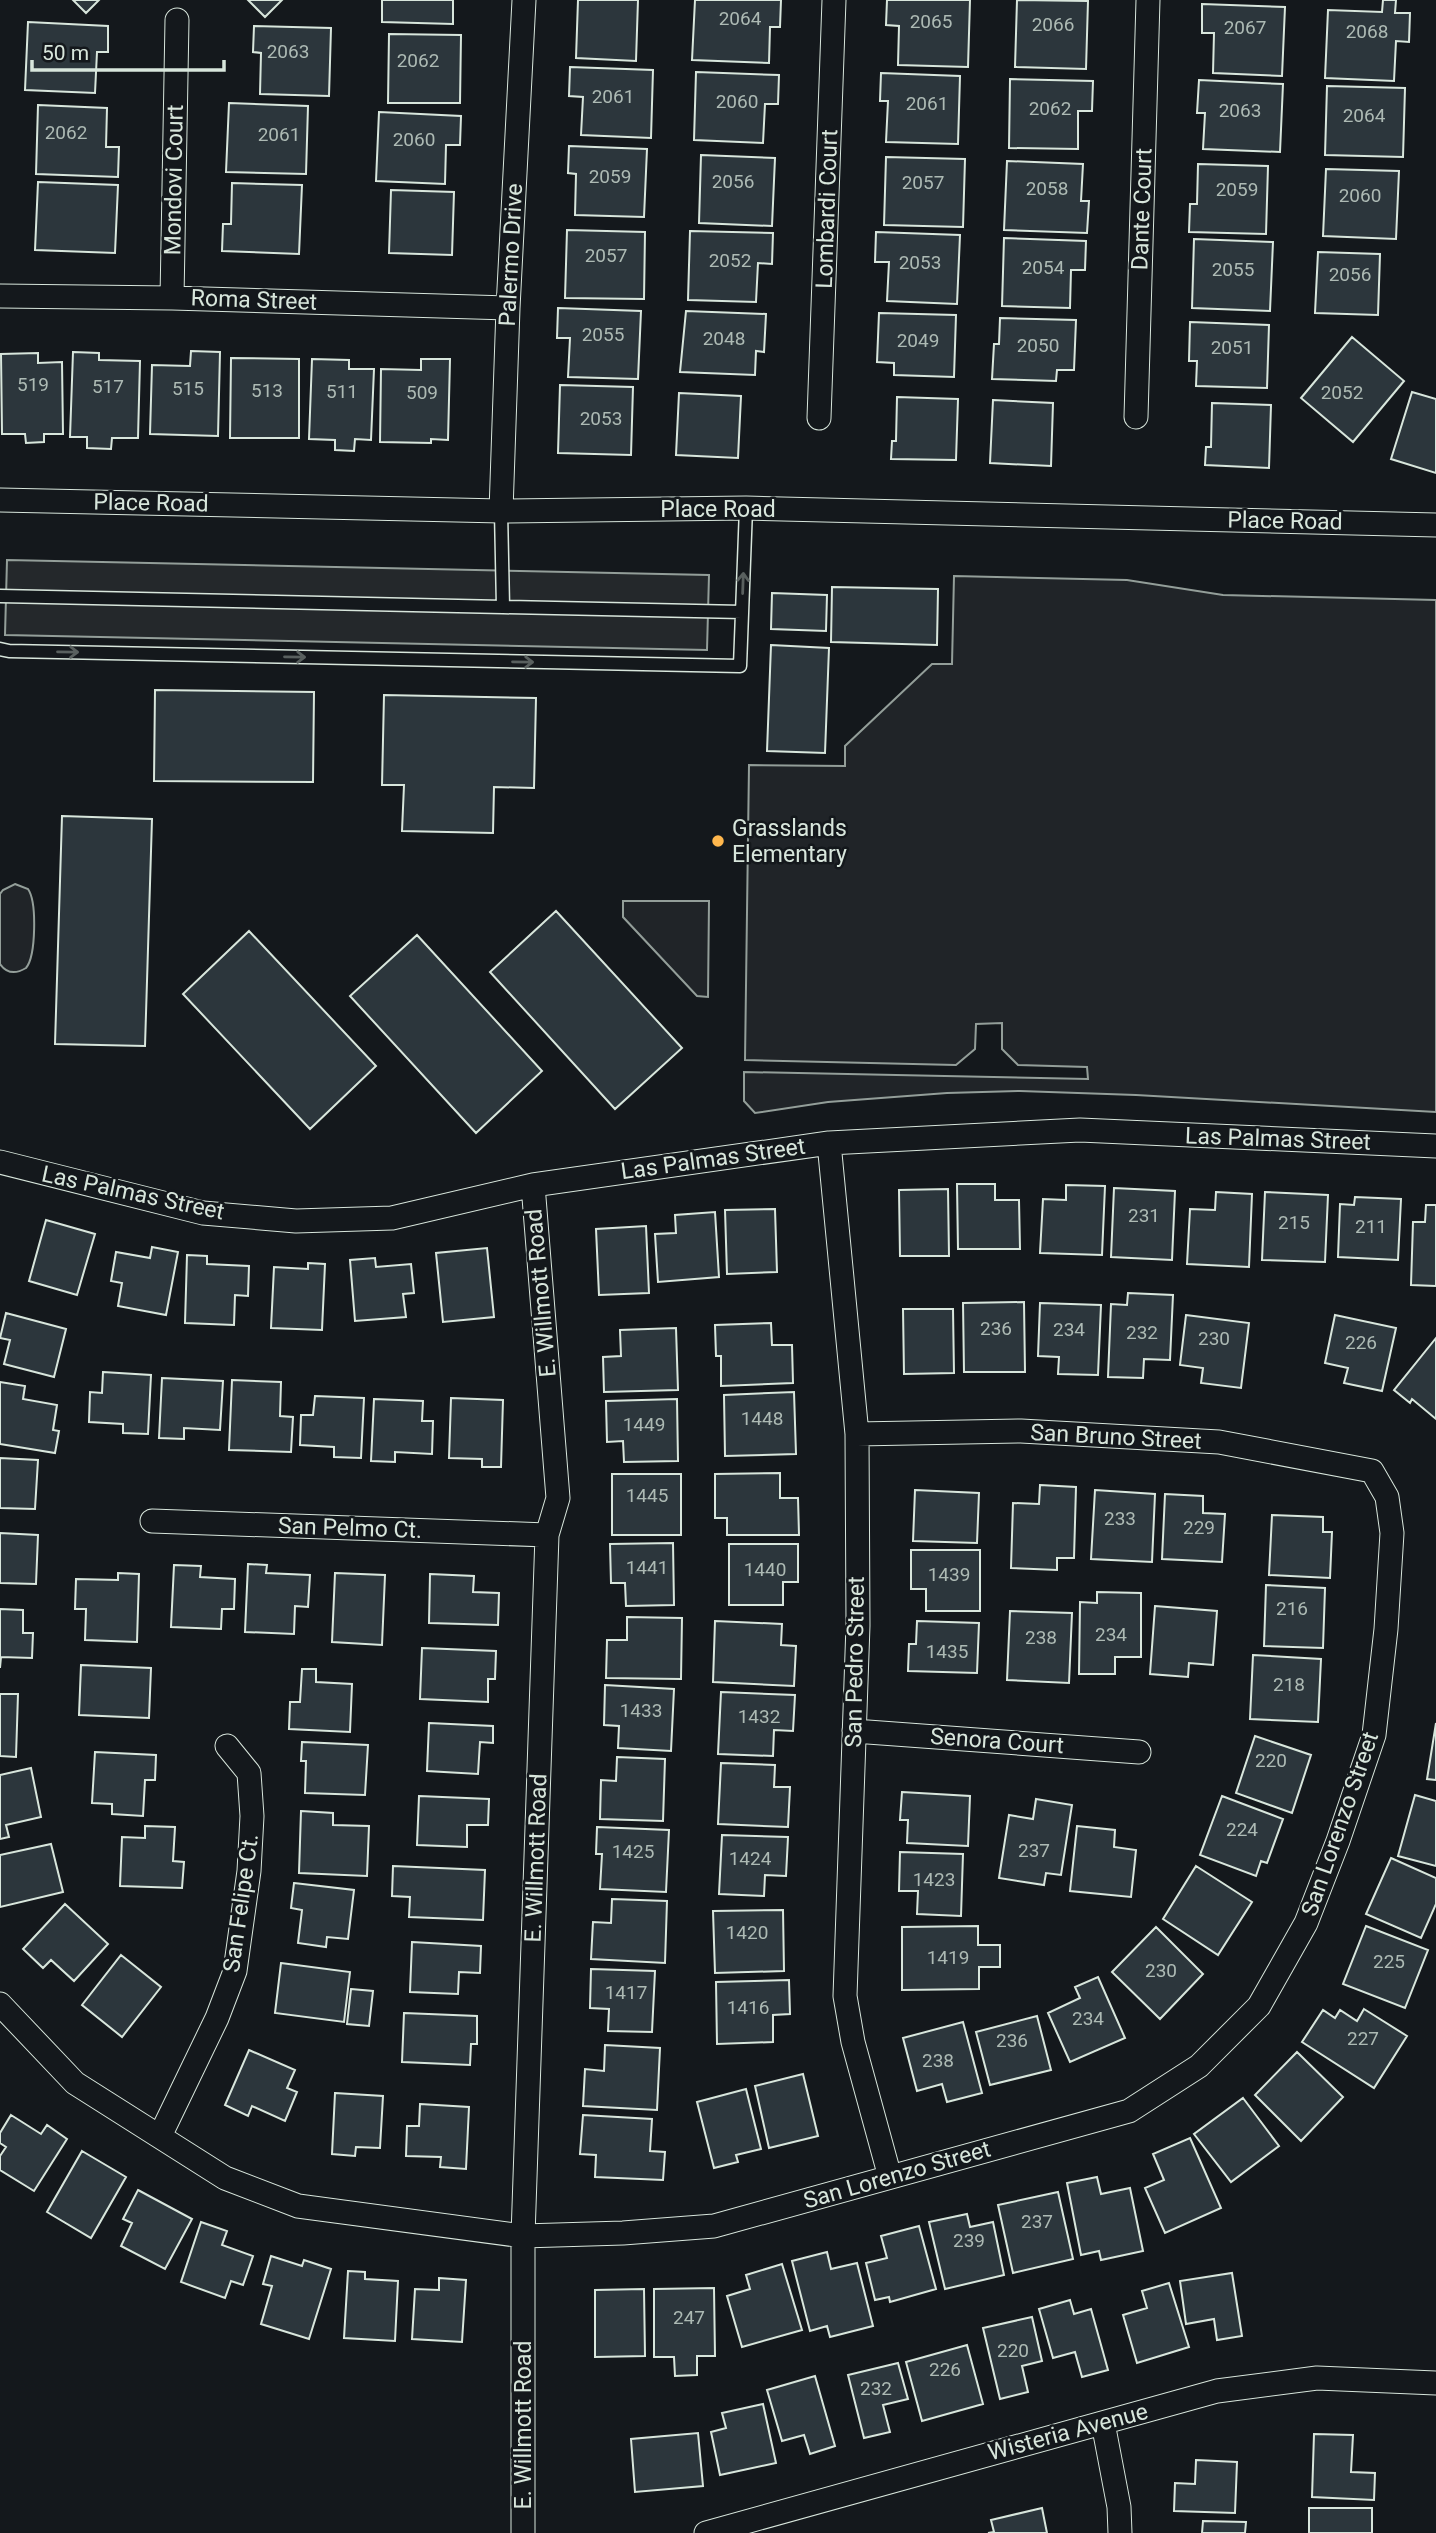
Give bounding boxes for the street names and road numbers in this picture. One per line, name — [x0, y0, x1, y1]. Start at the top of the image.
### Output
street label: Mondovi Court — [159, 104, 189, 256]
street label: Lombardi Court — [811, 129, 843, 289]
street label: Dante Court — [1126, 147, 1158, 271]
street label: Palermo Drive — [494, 183, 528, 327]
street label: Roma Street — [190, 284, 318, 316]
street label: Place Road — [93, 488, 209, 518]
street label: Place Road — [660, 496, 776, 523]
street label: Place Road — [1227, 506, 1343, 536]
street label: Las Palmas Street — [1185, 1122, 1371, 1156]
street label: Las Palmas Street — [619, 1133, 807, 1185]
street label: Las Palmas Street — [39, 1160, 227, 1226]
street label: E. Willmott Road — [520, 1208, 562, 1378]
street label: San Bruno Street — [1030, 1419, 1202, 1455]
street label: San Pelmo Ct. — [277, 1512, 423, 1544]
street label: San Pedro Street — [840, 1576, 870, 1748]
street label: Senora Court — [929, 1723, 1065, 1759]
street label: San Lorenzo Street — [1296, 1728, 1384, 1920]
street label: E. Willmott Road — [520, 1773, 552, 1943]
street label: San Felipe Ct. — [218, 1832, 264, 1974]
street label: San Lorenzo Street — [800, 2135, 994, 2215]
street label: E. Willmott Road — [510, 2341, 537, 2509]
street label: Wisteria Avenue — [985, 2398, 1151, 2466]

